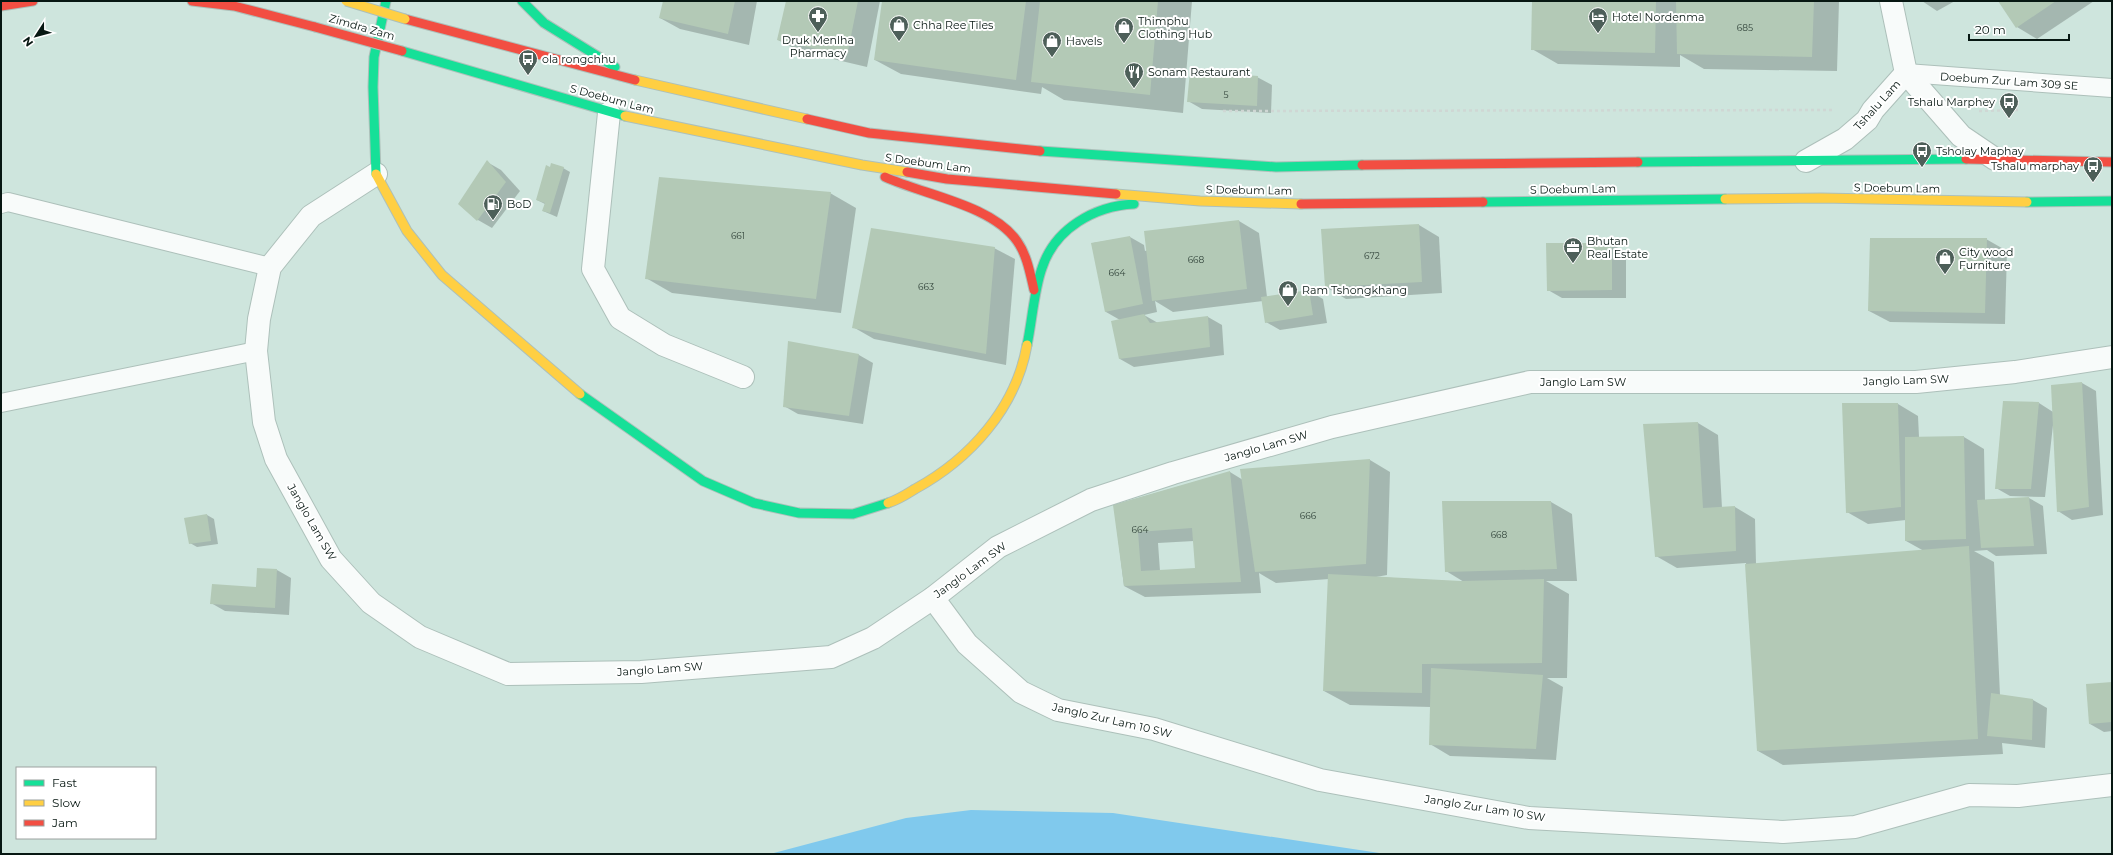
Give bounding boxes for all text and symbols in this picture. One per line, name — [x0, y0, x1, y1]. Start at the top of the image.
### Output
pharmacy icon: Druk Menlha Pharmacy — [807, 5, 829, 33]
hotel icon: Hotel Nordenma — [1587, 6, 1609, 34]
place label: Hotel Nordenma — [1612, 10, 1704, 24]
street label: Zimdra Zam — [327, 11, 397, 43]
shop icon: Chha Ree Tiles — [888, 14, 910, 42]
place label: Thimphu Clothing Hub — [1138, 14, 1212, 41]
north arrow — [16, 16, 56, 56]
shop icon: Thimphu Clothing Hub — [1113, 16, 1135, 44]
scale bar — [1969, 16, 2069, 42]
place label: Chha Ree Tiles — [913, 18, 994, 32]
house number: 685 — [1737, 22, 1753, 33]
text: 20 m — [1975, 22, 2006, 37]
shop icon: Havels — [1041, 30, 1063, 58]
place label: Druk Menlha Pharmacy — [782, 33, 854, 60]
text: N — [20, 34, 36, 50]
place label: Havels — [1066, 34, 1103, 48]
bus stop icon: ola rongchhu — [517, 48, 539, 76]
place label: ola rongchhu — [542, 52, 616, 66]
restaurant icon: Sonam Restaurant — [1123, 61, 1145, 89]
place label: Sonam Restaurant — [1148, 65, 1251, 79]
street label: Doebum Zur Lam 309 SE — [1939, 69, 2079, 93]
street label: Tshalu Lam — [1851, 77, 1903, 133]
street label: S Doebum Lam — [568, 81, 656, 117]
house number: 5 — [1223, 89, 1229, 100]
bus stop icon: Tshalu Marphey — [1998, 91, 2020, 119]
place label: Tshalu Marphey — [1908, 95, 1995, 109]
bus stop icon: Tsholay Maphay — [1911, 140, 1933, 168]
place label: Tsholay Maphay — [1936, 144, 2024, 158]
street label: S Doebum Lam — [884, 150, 972, 176]
bus stop icon: Tshalu marphay — [2082, 155, 2104, 183]
place label: Tshalu marphay — [1991, 159, 2079, 173]
street label: S Doebum Lam — [1854, 180, 1940, 196]
street label: S Doebum Lam — [1530, 181, 1616, 197]
street label: S Doebum Lam — [1206, 182, 1292, 198]
fuel station icon: BoD — [482, 193, 504, 221]
place label: BoD — [507, 197, 531, 211]
house number: 661 — [731, 230, 745, 241]
place label: Bhutan Real Estate — [1587, 234, 1648, 261]
office icon: Bhutan Real Estate — [1562, 236, 1584, 264]
place label: City wood Furniture — [1959, 245, 2013, 272]
shop icon: City wood Furniture — [1934, 247, 1956, 275]
house number: 672 — [1364, 250, 1380, 261]
house number: 668 — [1188, 254, 1205, 265]
house number: 664 — [1109, 267, 1126, 278]
shop icon: Ram Tshongkhang — [1277, 279, 1299, 307]
house number: 663 — [918, 281, 934, 292]
place label: Ram Tshongkhang — [1302, 283, 1407, 297]
street label: Janglo Lam SW — [1862, 371, 1949, 389]
street label: Janglo Lam SW — [1539, 375, 1626, 389]
street label: Janglo Lam SW — [1222, 427, 1309, 465]
street label: Janglo Lam SW — [284, 480, 340, 563]
house number: 666 — [1300, 510, 1317, 521]
house number: 664 — [1132, 524, 1149, 535]
house number: 668 — [1491, 529, 1508, 540]
street label: Janglo Lam SW — [930, 539, 1009, 602]
street label: Janglo Lam SW — [616, 659, 703, 679]
street label: Janglo Zur Lam 10 SW — [1050, 699, 1173, 741]
legend — [16, 767, 156, 839]
text: Fast — [52, 775, 77, 790]
street label: Janglo Zur Lam 10 SW — [1423, 791, 1546, 824]
text: Slow — [52, 795, 81, 810]
text: Jam — [51, 815, 78, 830]

